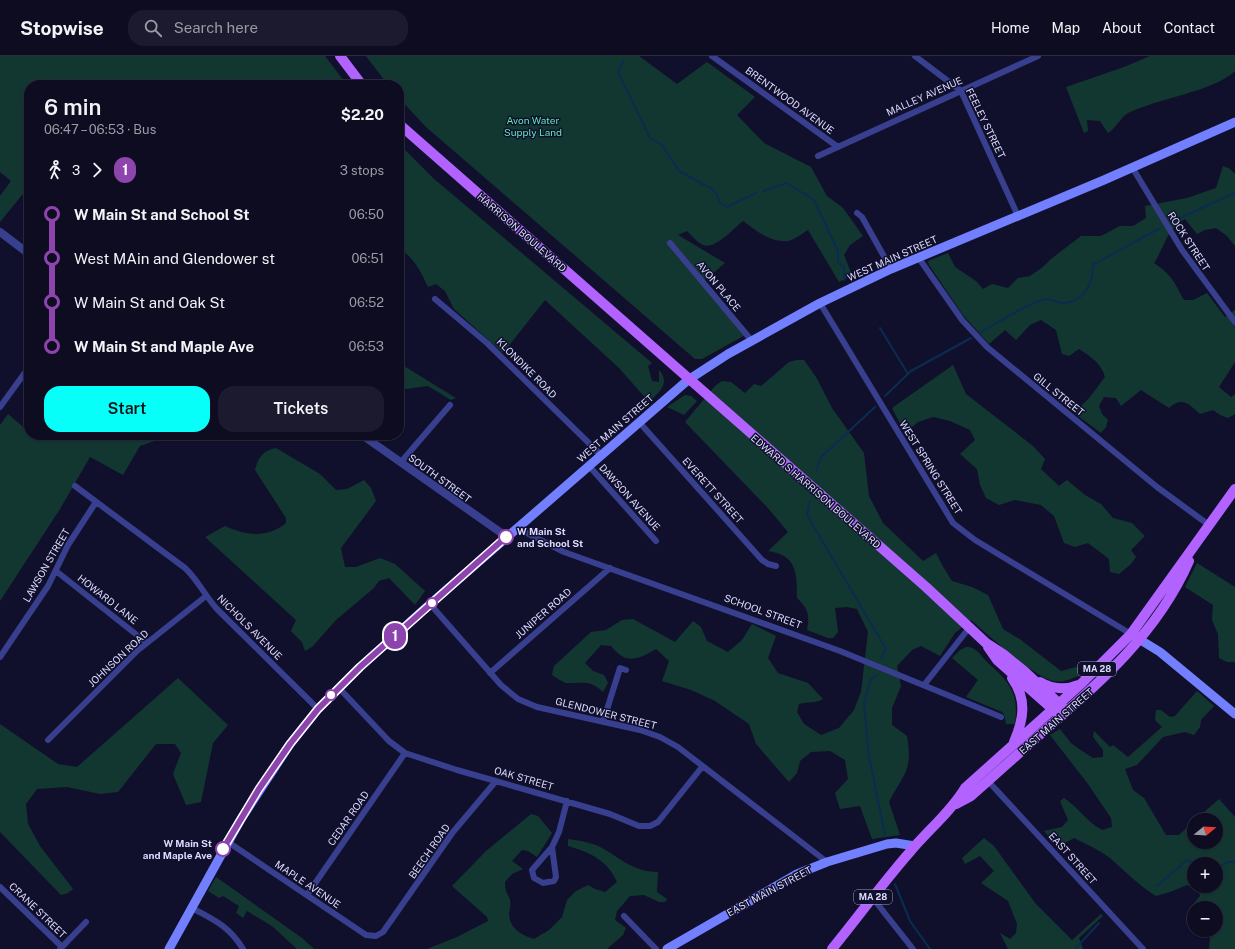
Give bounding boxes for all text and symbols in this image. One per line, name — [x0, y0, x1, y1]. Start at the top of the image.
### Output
search box — [128, 10, 408, 46]
text: Stopwise — [20, 17, 104, 39]
icon: search — [142, 17, 164, 39]
text: Search here — [174, 19, 258, 36]
text: Home — [991, 20, 1030, 36]
text: Map — [1052, 20, 1080, 36]
text: About — [1102, 20, 1142, 36]
text: Contact — [1164, 20, 1215, 36]
street label: BRENTWOOD AVENUE — [743, 64, 837, 136]
street label: MALLEY AVENUE — [884, 74, 964, 118]
street label: FEELEY STREET — [964, 86, 1008, 160]
text: 6 min — [44, 94, 101, 120]
text: $2.20 — [341, 106, 384, 123]
park label: Avon Water Supply Land — [504, 114, 562, 138]
text: 06:47 – 06:53 · Bus — [44, 122, 156, 137]
icon: walk — [44, 159, 66, 181]
icon: forward — [86, 159, 108, 181]
text: 1 — [122, 162, 128, 178]
text: 3 — [72, 163, 80, 178]
text: 3 stops — [340, 163, 384, 178]
street label: HARRISON BOULEVARD — [475, 190, 569, 274]
text: W Main St and School St — [74, 206, 250, 223]
text: 06:50 — [349, 207, 384, 222]
street label: ROCK STREET — [1165, 209, 1213, 273]
street label: WEST MAIN STREET — [845, 233, 939, 283]
text: West MAin and Glendower st — [74, 250, 275, 267]
text: 06:51 — [351, 251, 384, 266]
street label: AVON PLACE — [694, 258, 744, 314]
text: W Main St and Oak St — [74, 294, 225, 311]
text: 06:52 — [349, 295, 384, 310]
street label: KLONDIKE ROAD — [494, 335, 560, 401]
text: W Main St and Maple Ave — [74, 338, 254, 355]
text: 06:53 — [349, 339, 384, 354]
street label: GILL STREET — [1031, 370, 1087, 418]
button: Start — [44, 386, 210, 432]
button: Tickets — [218, 386, 384, 432]
street label: WEST MAIN STREET — [574, 392, 656, 464]
street label: WEST SPRING STREET — [897, 418, 965, 516]
street label: EDWARD S HARRISON BOULEVARD — [749, 431, 883, 551]
street label: SOUTH STREET — [406, 451, 474, 505]
street label: EVERETT STREET — [680, 454, 746, 526]
street label: DAWSON AVENUE — [597, 461, 663, 533]
place label: W Main St and School St — [517, 525, 583, 549]
street label: LAWSON STREET — [20, 526, 72, 604]
marker: W Main St and School St — [498, 529, 514, 545]
street label: HOWARD LANE — [75, 572, 141, 626]
street label: JUNIPER ROAD — [512, 585, 574, 641]
street label: SCHOOL STREET — [723, 591, 804, 631]
street label: NICHOLS AVENUE — [215, 592, 285, 662]
unlabelled marker — [426, 597, 438, 609]
line badge: 1 — [382, 623, 408, 649]
street label: JOHNSON ROAD — [85, 627, 151, 689]
text: 1 — [392, 628, 398, 644]
road number: MA 28 — [1078, 662, 1116, 676]
street label: EAST MAIN STREET — [1016, 685, 1096, 757]
unlabelled marker — [325, 689, 337, 701]
street label: GLENDOWER STREET — [554, 695, 658, 731]
street label: OAK STREET — [493, 764, 555, 792]
street label: CEDAR ROAD — [325, 788, 371, 848]
north arrow — [1187, 813, 1223, 849]
map controls — [1187, 813, 1223, 937]
street label: BEECH ROAD — [406, 821, 452, 881]
street label: EAST STREET — [1047, 830, 1100, 887]
place label: W Main St and Maple Ave — [143, 837, 212, 861]
marker: W Main St and Maple Ave — [215, 841, 231, 857]
button: + — [1187, 857, 1223, 893]
street label: MAPLE AVENUE — [273, 858, 343, 910]
street label: EAST MAIN STREET — [724, 863, 814, 918]
street label: CRANE STREET — [7, 880, 69, 940]
road number: MA 28 — [854, 890, 892, 904]
button: − — [1187, 901, 1223, 937]

